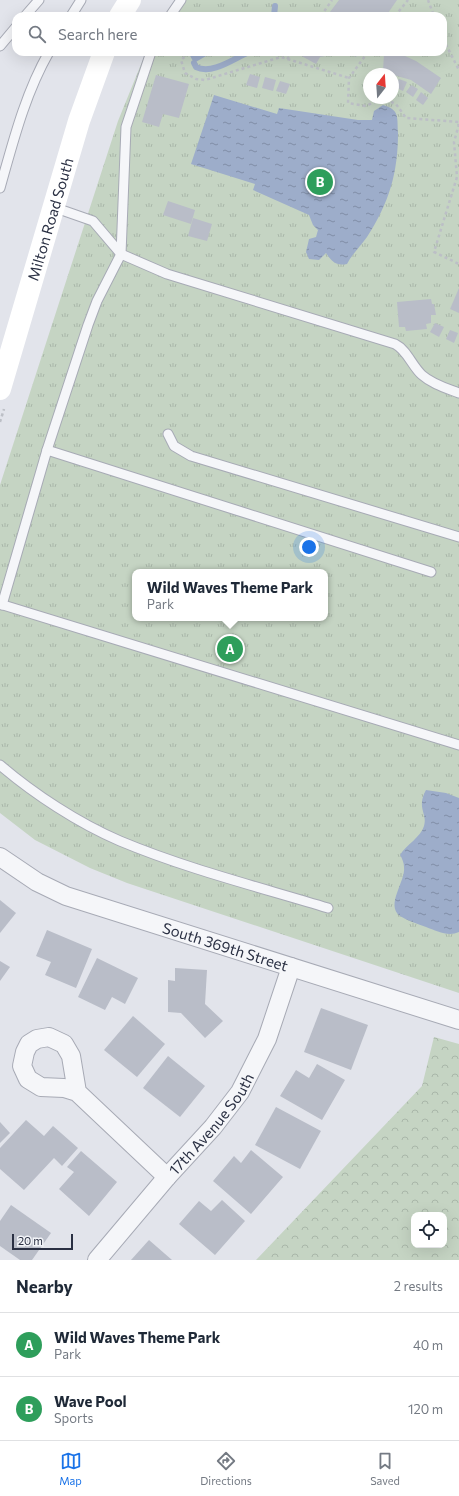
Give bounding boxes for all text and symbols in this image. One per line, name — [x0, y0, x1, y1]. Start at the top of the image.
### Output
search box — [12, 12, 447, 56]
icon: search — [26, 23, 48, 45]
text: Search here — [58, 25, 137, 43]
north arrow — [363, 68, 399, 104]
street label: Milton Road South — [23, 156, 77, 283]
pin: B — [307, 167, 333, 197]
your location — [299, 537, 319, 557]
popup — [132, 569, 328, 621]
text: Wild Waves Theme Park — [147, 578, 313, 596]
text: Park — [147, 596, 174, 612]
pin: A — [217, 634, 243, 664]
street label: South 369th Street — [160, 918, 290, 975]
street label: 17th Avenue South — [165, 1070, 257, 1178]
map controls — [411, 1212, 447, 1248]
button: locate — [411, 1212, 447, 1248]
scale bar — [12, 1232, 73, 1251]
text: 20 m — [18, 1234, 43, 1247]
text: Nearby — [16, 1276, 73, 1297]
text: 2 results — [394, 1278, 443, 1294]
text: Wild Waves Theme Park — [54, 1328, 220, 1346]
text: A — [24, 1337, 34, 1353]
text: 40 m — [413, 1337, 443, 1353]
text: Park — [54, 1346, 81, 1362]
text: Wave Pool — [54, 1392, 127, 1410]
text: B — [25, 1401, 33, 1417]
text: 120 m — [408, 1401, 443, 1417]
text: Sports — [54, 1410, 94, 1426]
tab: Map — [59, 1450, 82, 1487]
tab: Directions — [200, 1450, 252, 1487]
tab: Saved — [370, 1450, 400, 1487]

